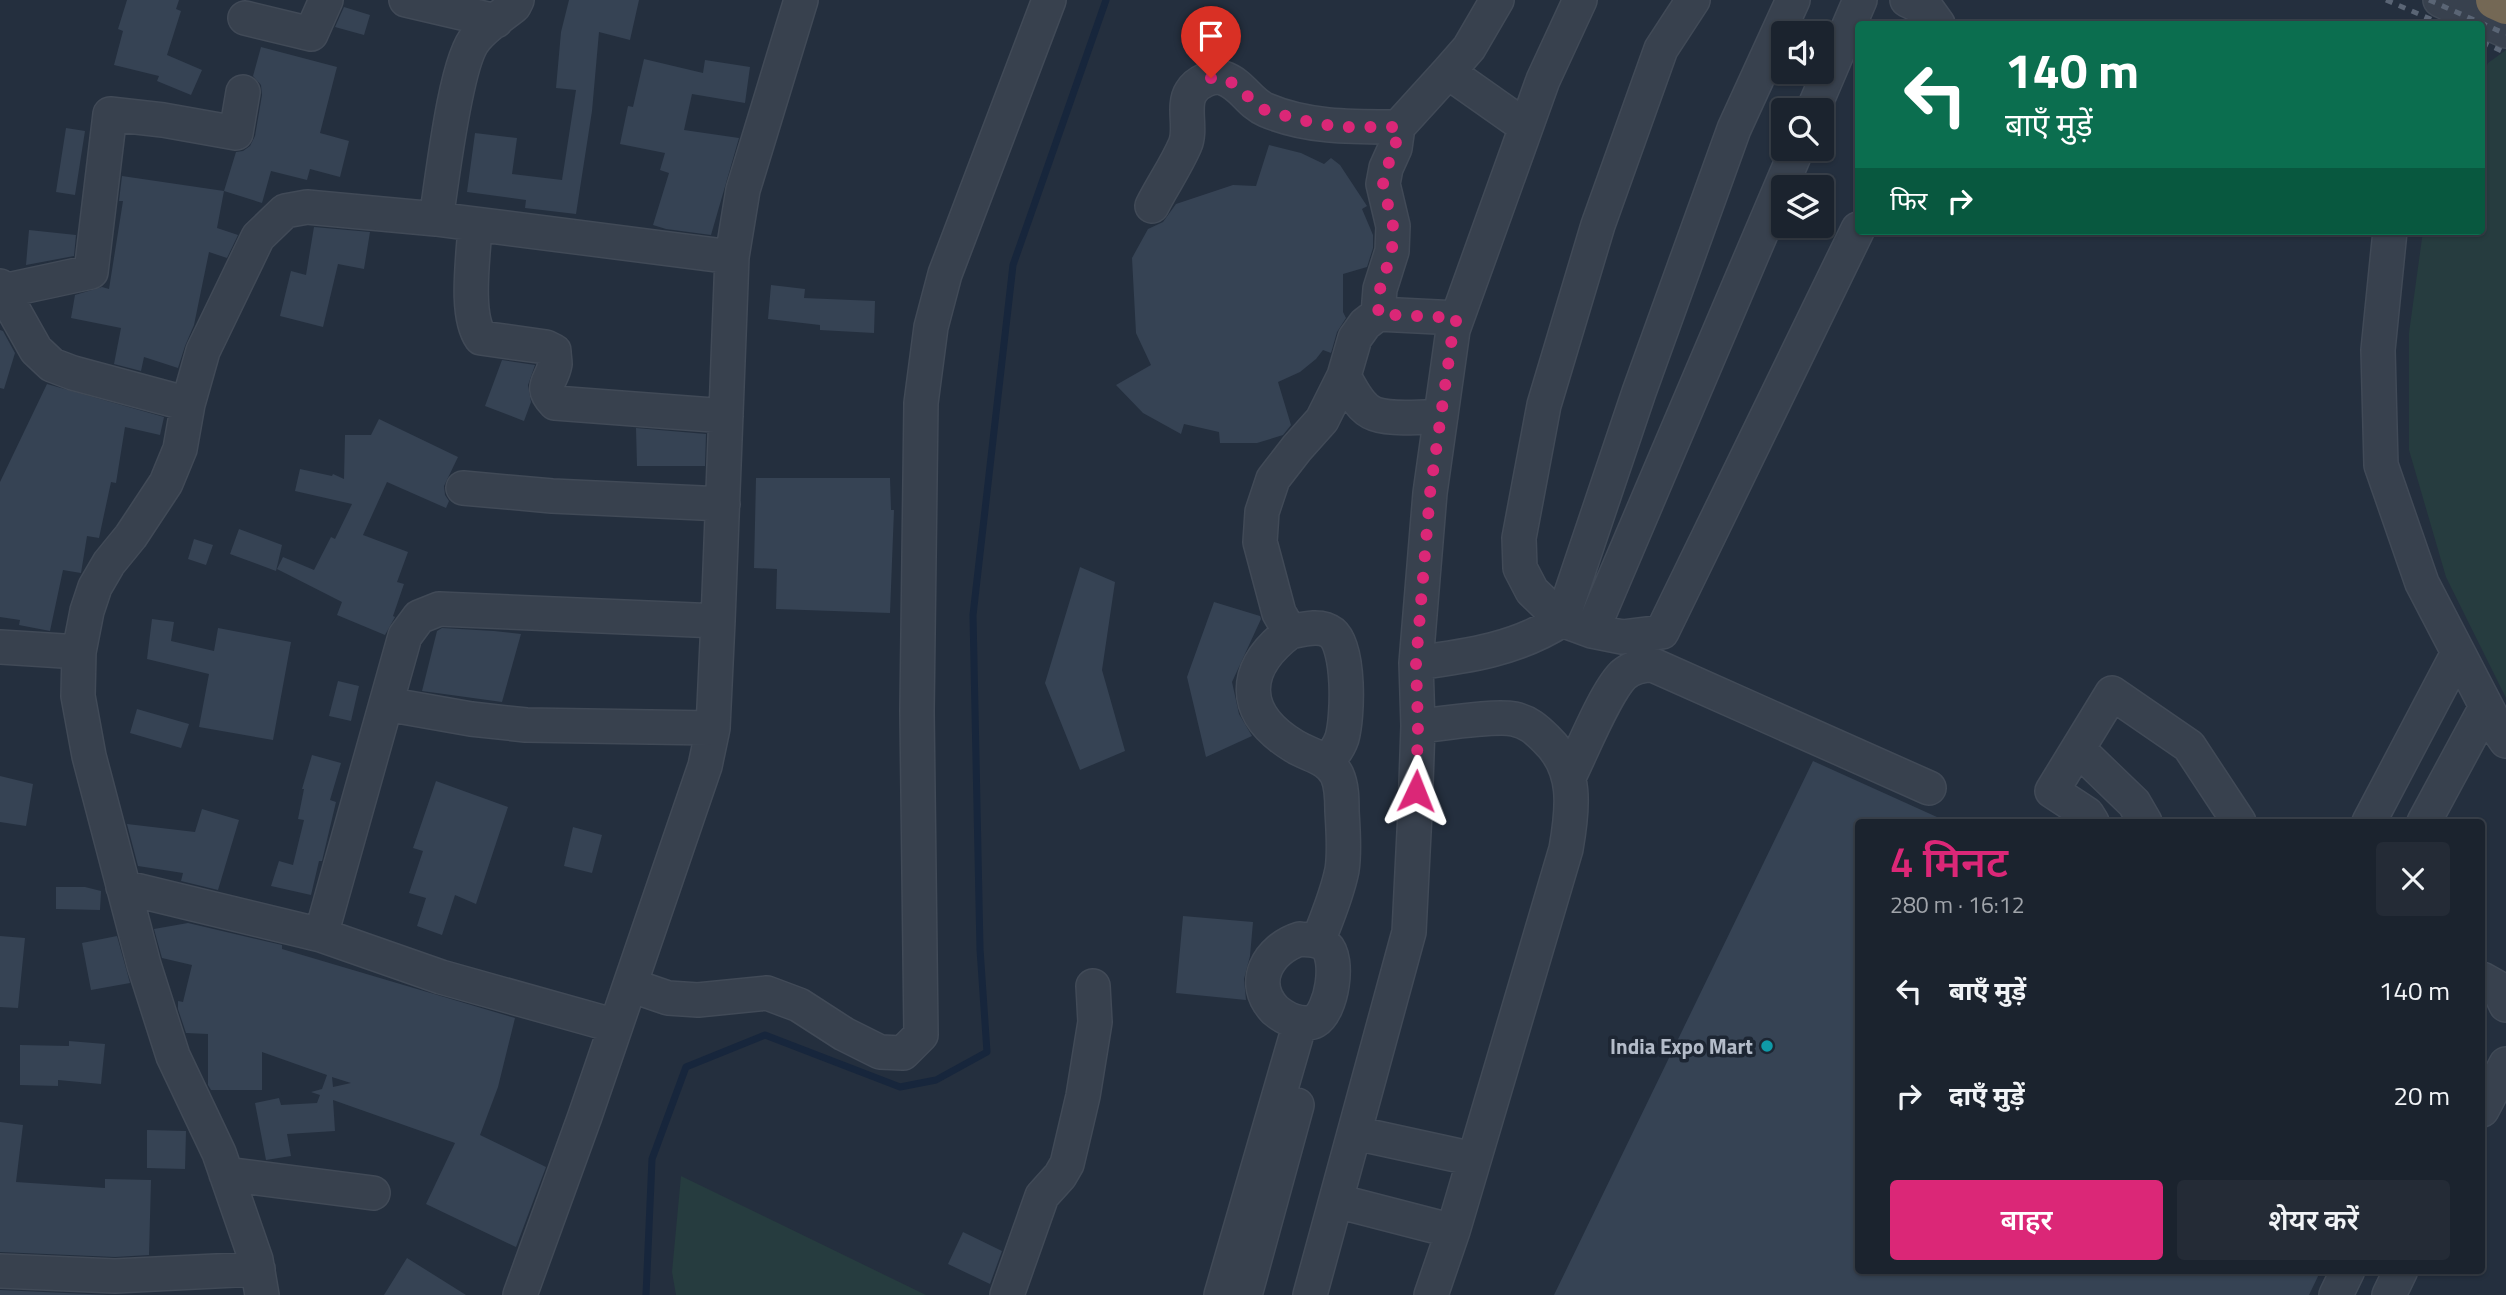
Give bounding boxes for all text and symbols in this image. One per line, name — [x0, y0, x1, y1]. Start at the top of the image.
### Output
pin — [1181, 6, 1241, 78]
icon: arrive — [1192, 17, 1230, 55]
map controls — [1771, 21, 1834, 238]
button: sound — [1771, 21, 1834, 84]
text: 140 m — [2005, 32, 2139, 107]
icon: left — [1890, 49, 1981, 140]
button: search — [1771, 98, 1834, 161]
text: बाएँ मुड़ें — [2005, 100, 2093, 148]
button: layers — [1771, 175, 1834, 238]
text: फिर — [1890, 181, 1927, 220]
icon: right — [1941, 182, 1979, 220]
position arrow — [1379, 754, 1453, 828]
text: 4 मिनट — [1890, 829, 2008, 893]
button: close — [2376, 842, 2450, 916]
text: 280 m · 16:12 — [1890, 887, 2025, 922]
text: बाएँ मुड़ें — [1949, 971, 2026, 1010]
text: 140 m — [2379, 971, 2450, 1010]
icon: left — [1890, 972, 1928, 1010]
place label: India Expo Mart — [1610, 1030, 1753, 1062]
marker: India Expo Mart — [1759, 1038, 1775, 1054]
text: दाएँ मुड़ें — [1949, 1076, 2025, 1115]
text: 20 m — [2393, 1076, 2450, 1115]
icon: right — [1890, 1077, 1928, 1115]
button: बाहर — [1890, 1180, 2163, 1260]
button: शेयर करें — [2177, 1180, 2450, 1260]

